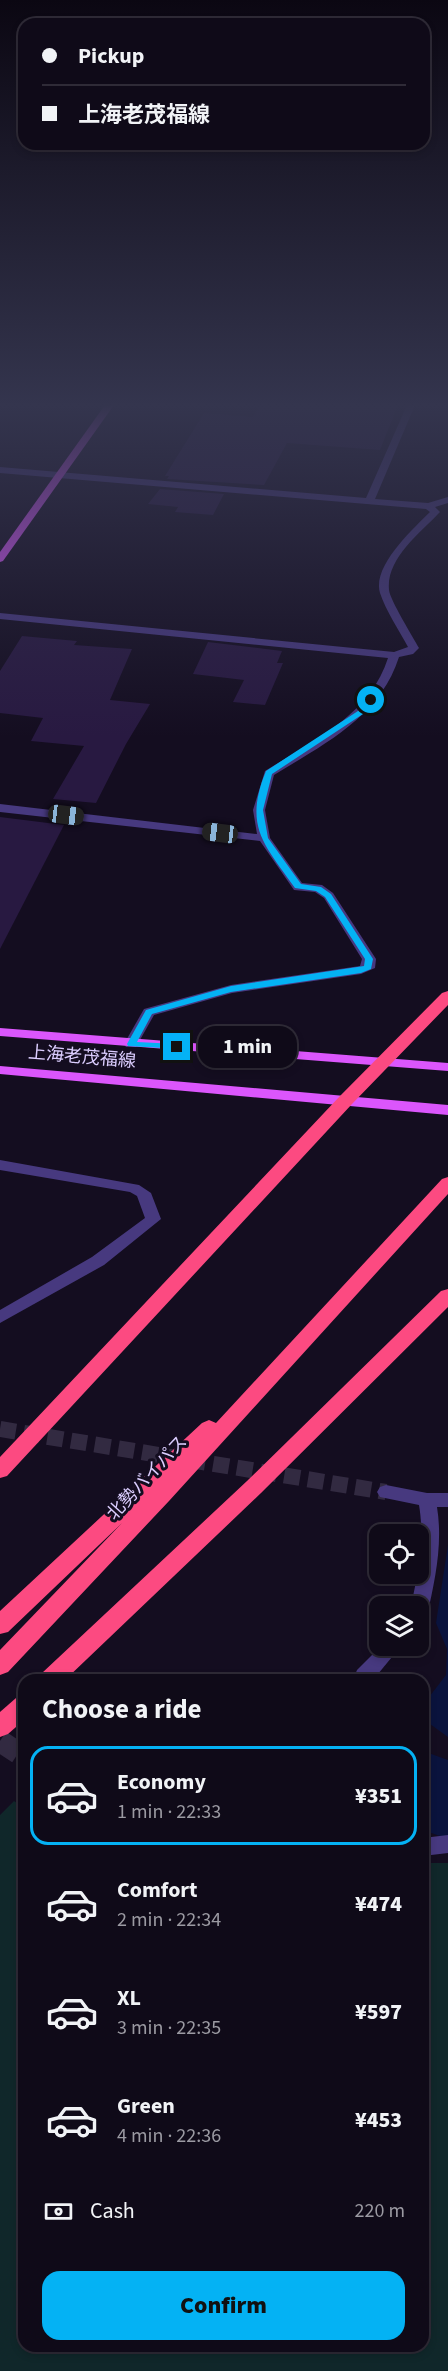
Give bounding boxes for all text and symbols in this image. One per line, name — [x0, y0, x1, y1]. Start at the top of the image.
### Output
text: Pickup — [78, 40, 144, 72]
text: 上海老茂福線 — [78, 99, 210, 131]
route start — [357, 686, 384, 713]
car — [47, 804, 85, 826]
car — [201, 822, 239, 844]
callout: 1 min — [198, 1026, 297, 1068]
route end — [163, 1033, 190, 1060]
text: 1 min — [223, 1033, 272, 1061]
street label: 上海老茂福線 — [27, 1040, 137, 1074]
street label: 北勢バイパス — [101, 1430, 193, 1526]
map controls — [369, 1524, 429, 1656]
button: locate — [369, 1524, 429, 1584]
button: layers — [369, 1596, 429, 1656]
text: Choose a ride — [42, 1690, 202, 1729]
text: Economy — [117, 1766, 206, 1798]
icon: car — [45, 1769, 99, 1823]
text: ¥351 — [355, 1780, 402, 1812]
text: 1 min · 22:33 — [117, 1798, 221, 1826]
text: Comfort — [117, 1874, 198, 1906]
icon: car — [45, 1877, 99, 1931]
text: ¥474 — [355, 1888, 402, 1920]
text: 2 min · 22:34 — [117, 1906, 221, 1934]
text: XL — [117, 1982, 141, 2014]
icon: car — [45, 1985, 99, 2039]
text: ¥597 — [355, 1996, 402, 2028]
text: 3 min · 22:35 — [117, 2014, 221, 2042]
text: Green — [117, 2090, 175, 2122]
icon: car — [45, 2093, 99, 2147]
text: ¥453 — [355, 2104, 402, 2136]
text: 4 min · 22:36 — [117, 2122, 221, 2150]
icon: cash — [42, 2195, 75, 2228]
text: Cash — [90, 2195, 135, 2227]
text: 220 m — [355, 2197, 405, 2225]
button: Confirm — [42, 2271, 405, 2340]

